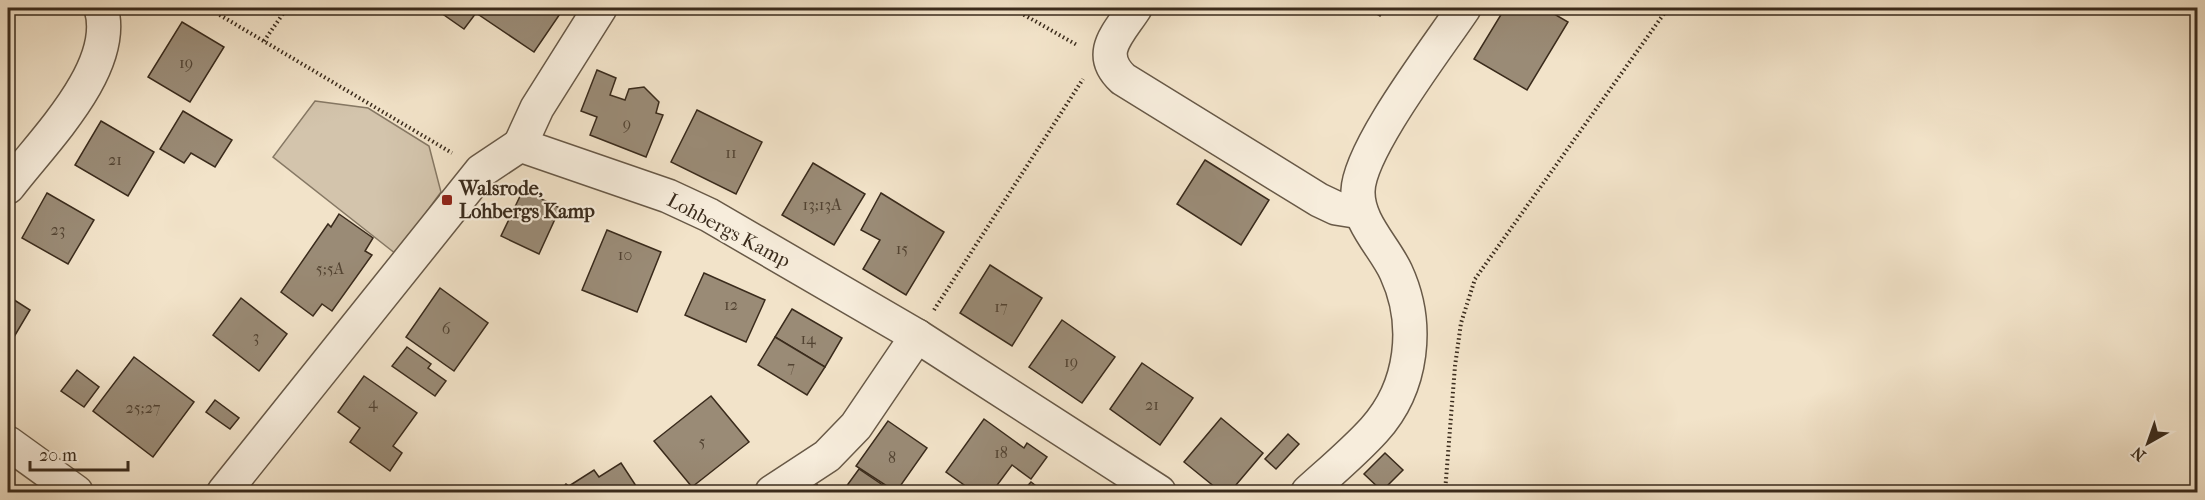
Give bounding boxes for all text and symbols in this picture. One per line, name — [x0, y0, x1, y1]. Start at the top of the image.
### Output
house number: 19 — [179, 53, 193, 72]
house number: 9 — [623, 114, 631, 133]
house number: 11 — [725, 143, 737, 162]
house number: 21 — [108, 150, 122, 169]
place label: Walsrode, Lohbergs Kamp — [458, 177, 595, 223]
street label: Lohbergs Kamp — [663, 188, 794, 273]
marker: Walsrode, Lohbergs Kamp — [440, 193, 454, 207]
house number: 13;13A — [803, 195, 842, 214]
house number: 23 — [51, 220, 65, 239]
house number: 15 — [896, 239, 908, 258]
house number: 10 — [618, 245, 632, 264]
house number: 5;5A — [316, 259, 345, 278]
house number: 12 — [724, 295, 738, 314]
house number: 17 — [994, 297, 1008, 316]
house number: 6 — [442, 319, 451, 338]
house number: 3 — [253, 327, 259, 346]
house number: 14 — [800, 329, 816, 348]
house number: 19 — [1064, 352, 1078, 371]
house number: 7 — [787, 357, 795, 376]
house number: 4 — [368, 393, 378, 412]
house number: 21 — [1145, 395, 1159, 414]
house number: 25;27 — [125, 398, 161, 417]
north arrow — [2118, 413, 2178, 473]
house number: 5 — [699, 432, 706, 451]
scale bar — [30, 434, 128, 472]
text: N — [2127, 442, 2149, 465]
house number: 18 — [994, 443, 1008, 462]
text: 20 m — [39, 445, 77, 466]
house number: 8 — [888, 448, 896, 467]

